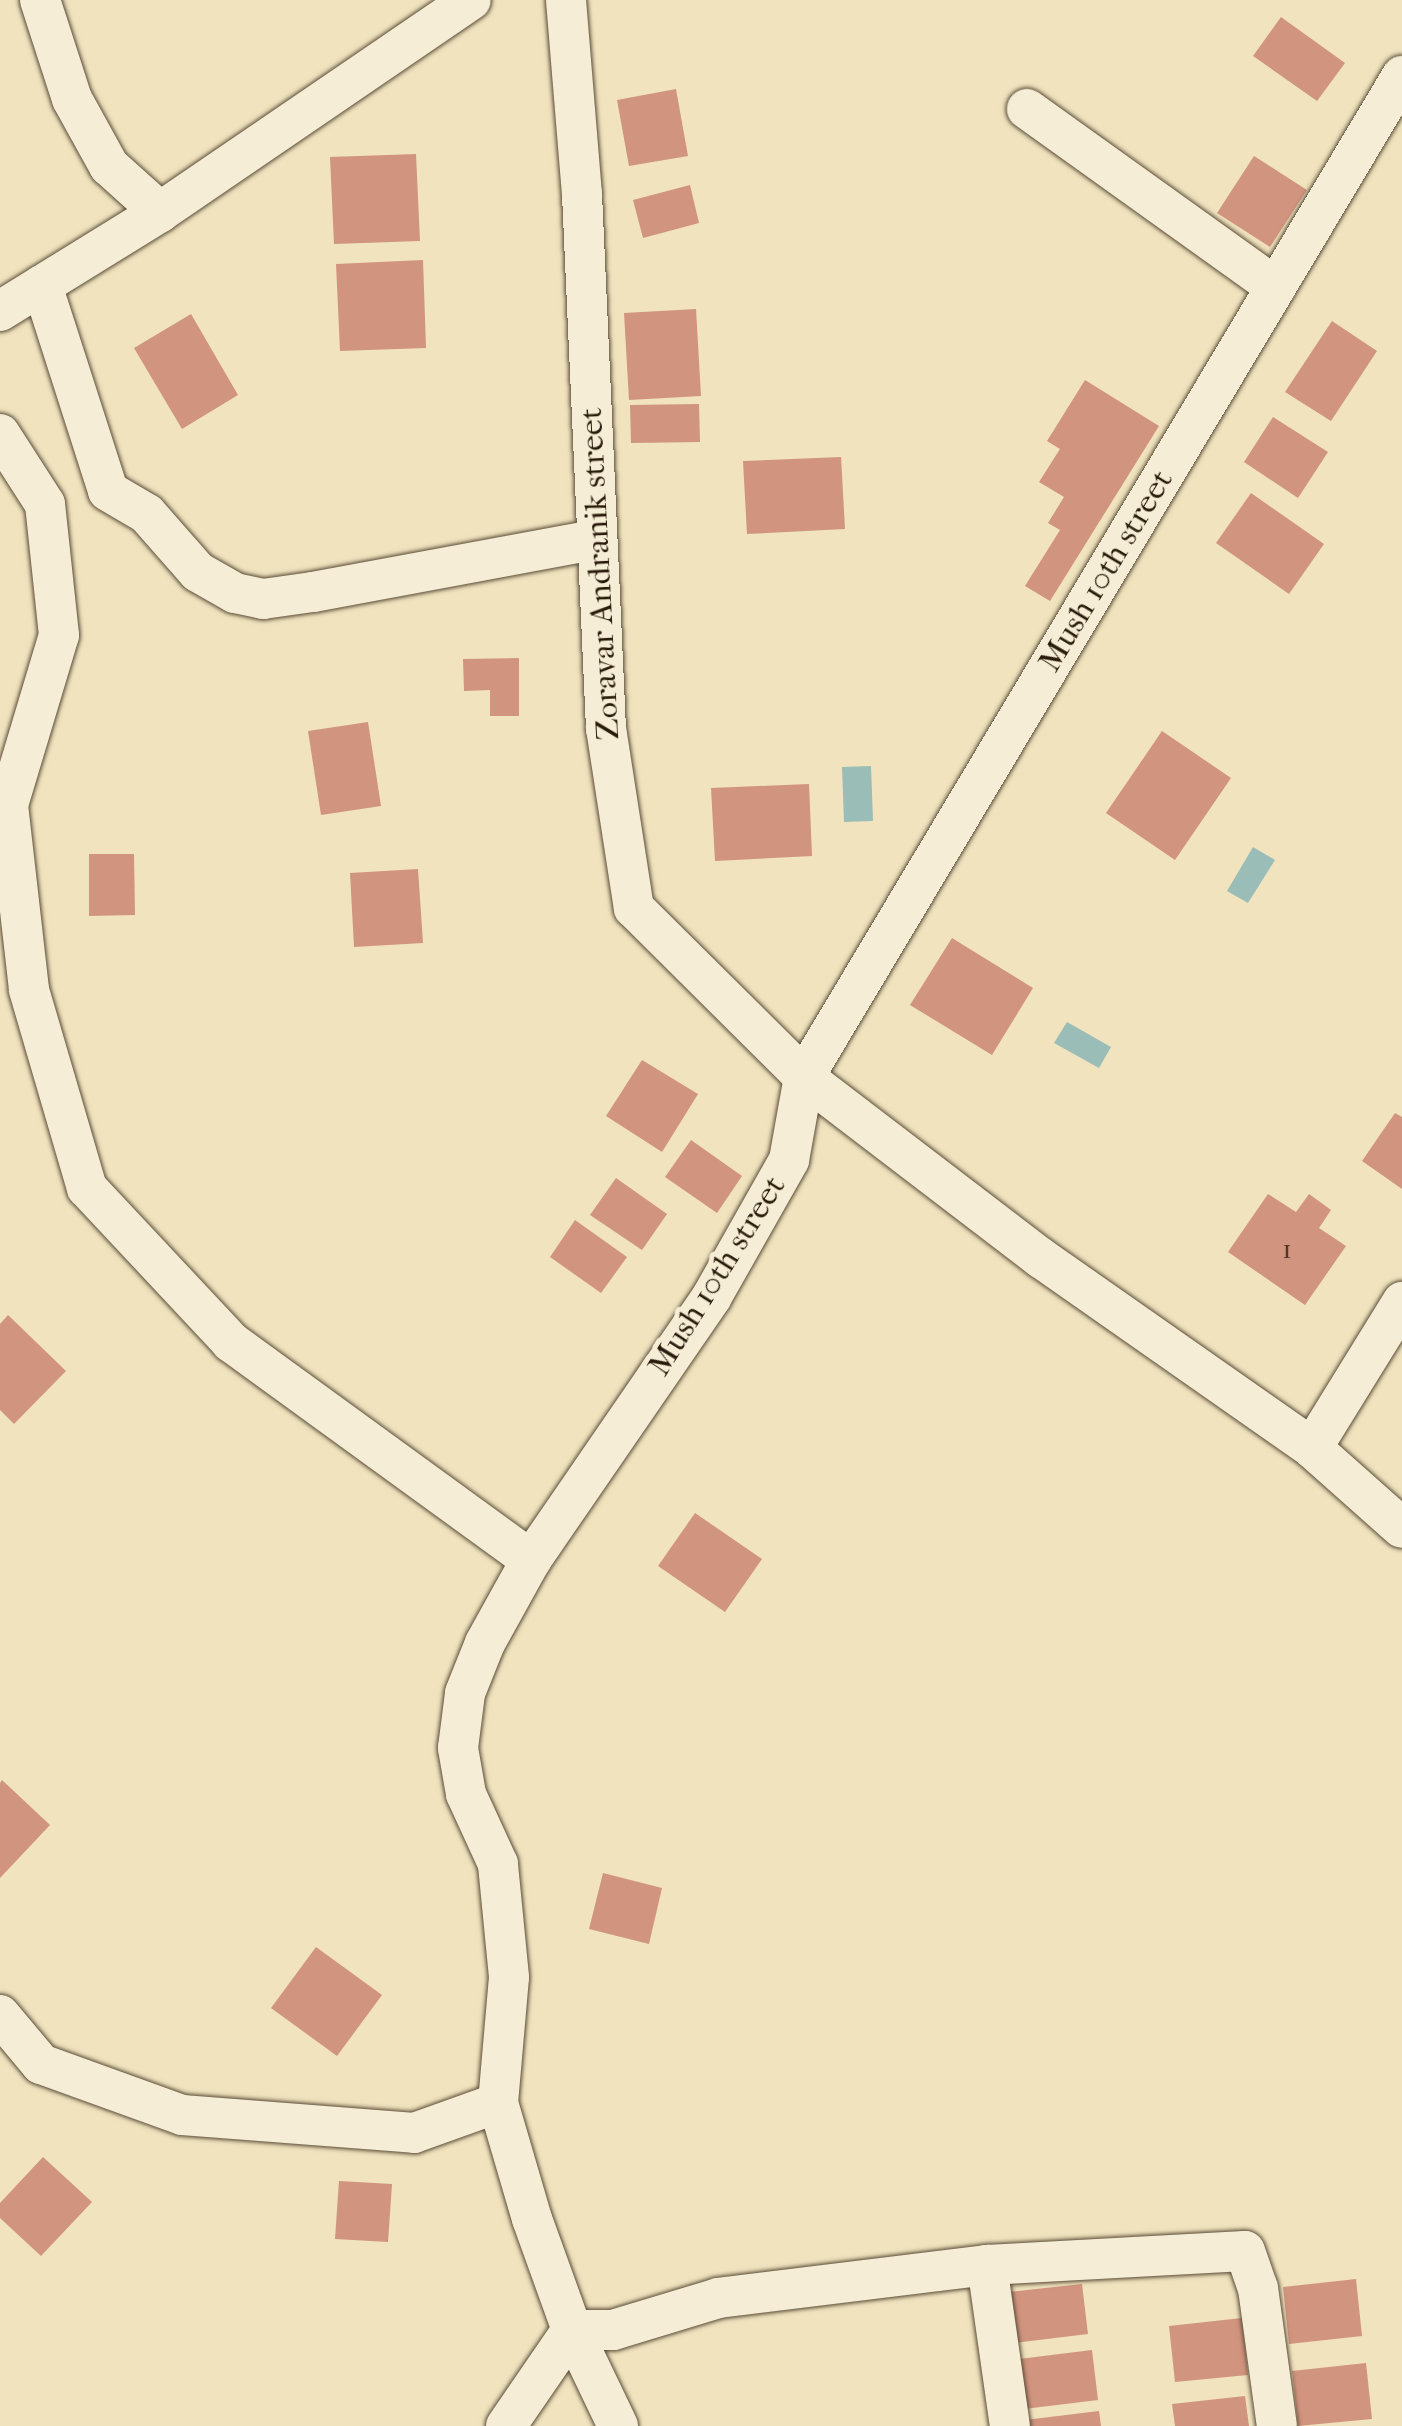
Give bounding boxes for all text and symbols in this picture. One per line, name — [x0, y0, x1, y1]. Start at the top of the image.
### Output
street label: Zoravar Andranik street — [572, 407, 628, 741]
street label: Mush 10th street — [1031, 463, 1181, 679]
street label: Mush 10th street — [640, 1169, 794, 1383]
house number: 1 — [1282, 1232, 1292, 1266]

